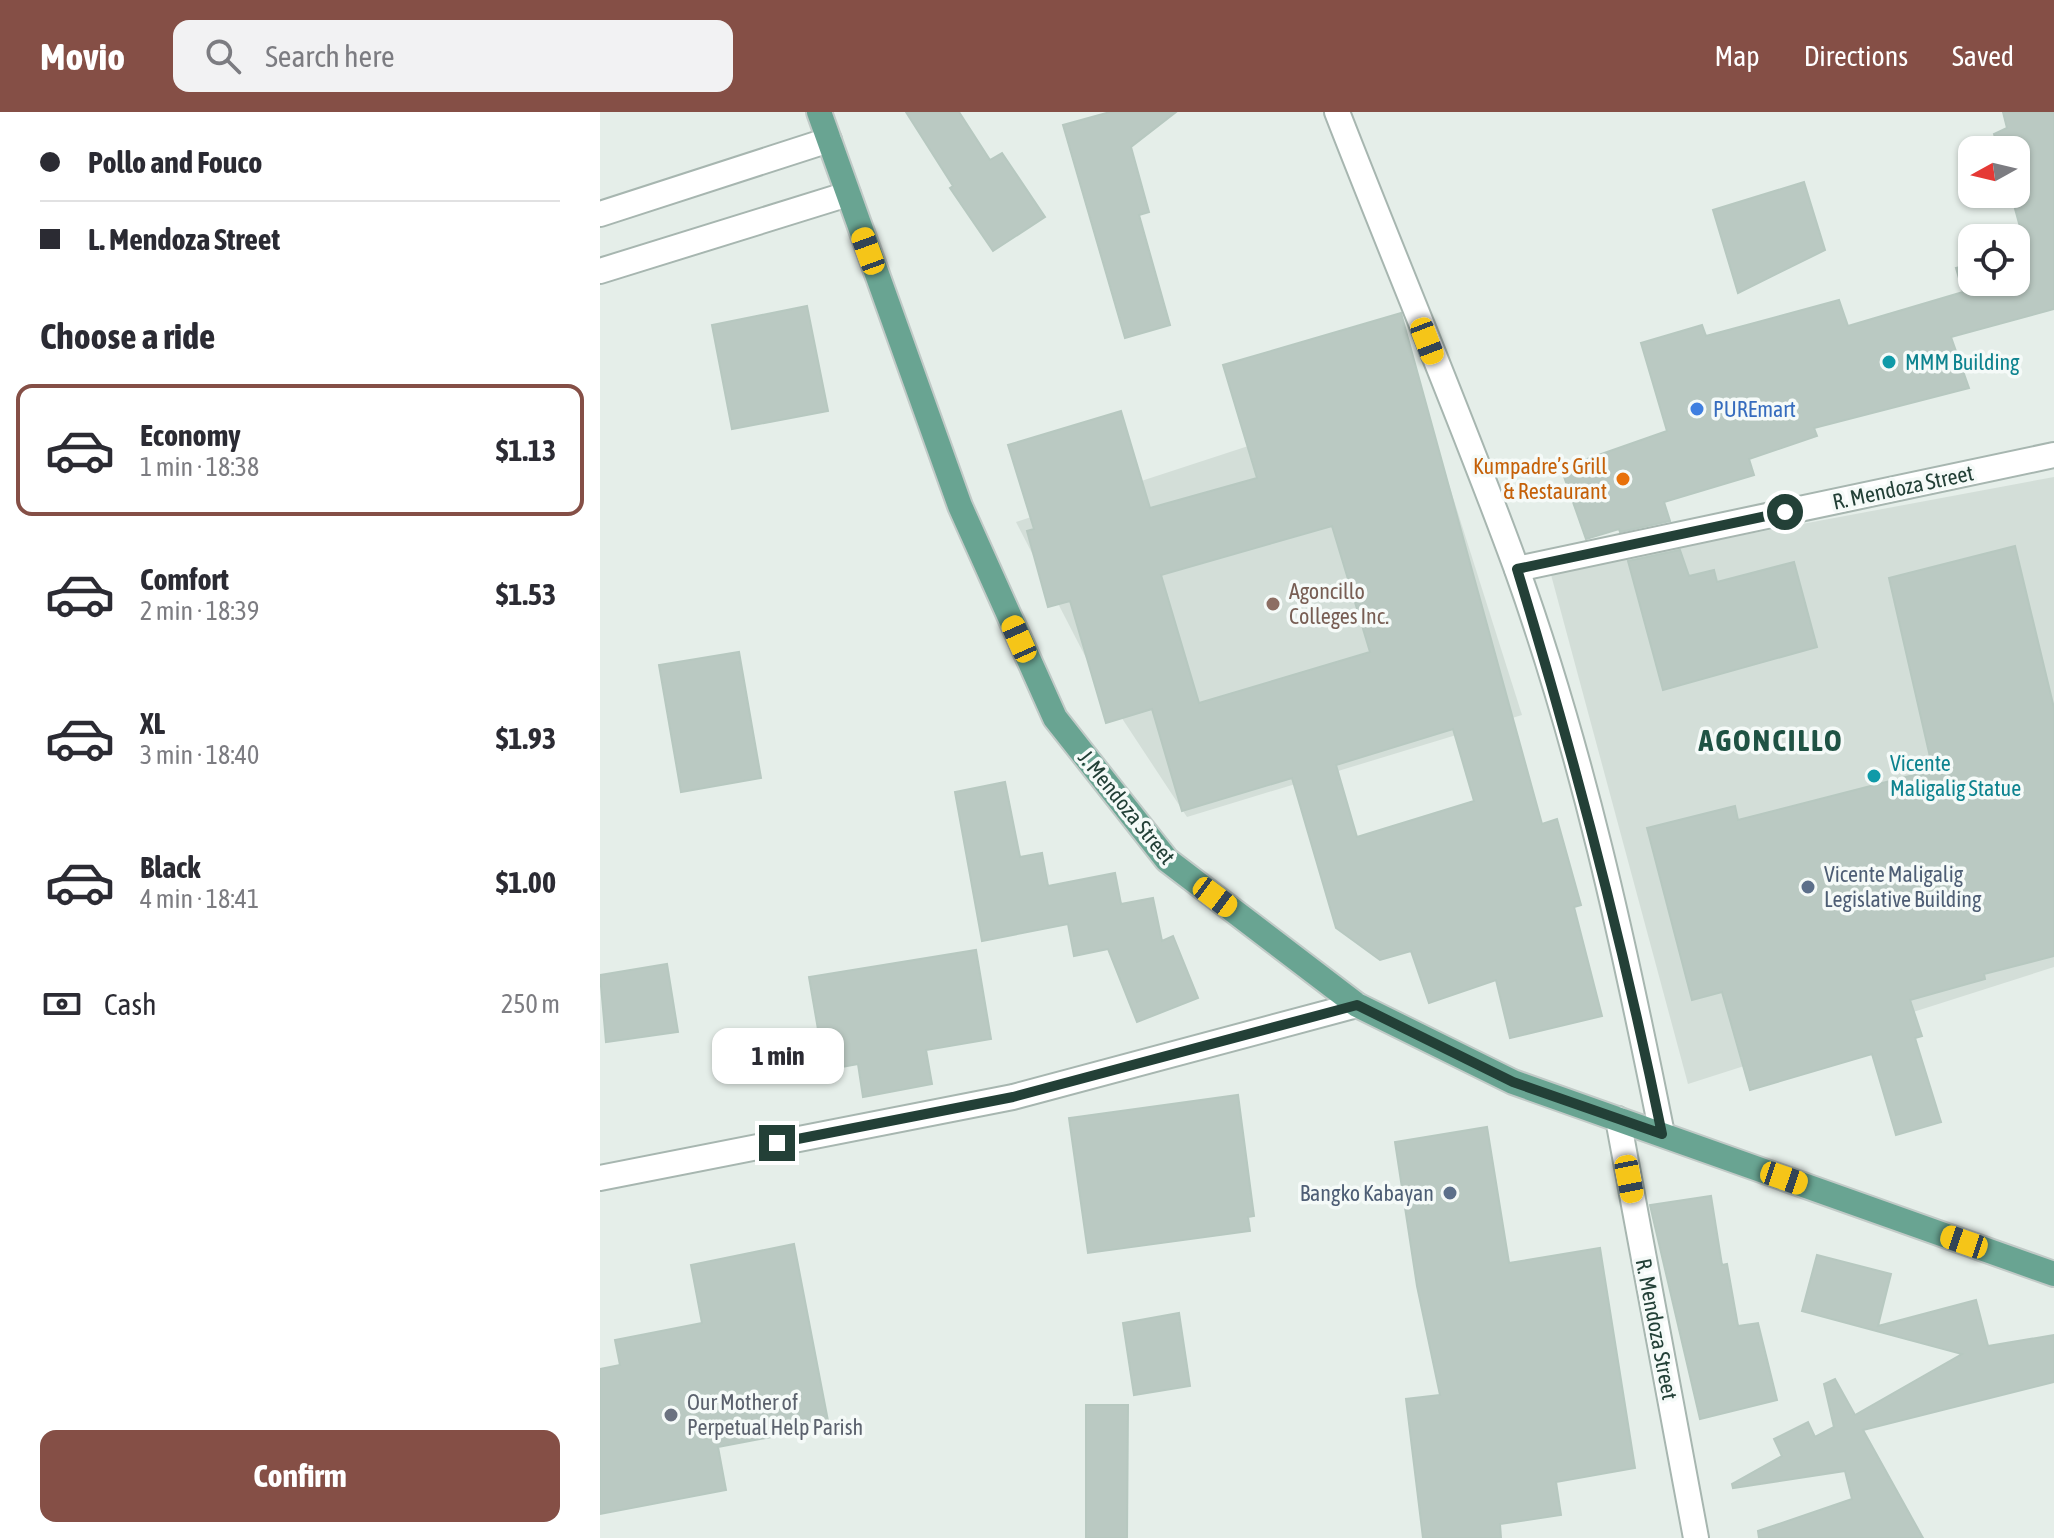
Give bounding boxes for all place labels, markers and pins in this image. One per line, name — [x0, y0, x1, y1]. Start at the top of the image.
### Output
place label: MMM Building — [1905, 349, 2020, 375]
marker: MMM Building — [1880, 353, 1898, 371]
place label: PUREmart — [1713, 396, 1796, 422]
marker: PUREmart — [1688, 400, 1706, 418]
place label: Kumpadre’s Grill & Restaurant — [1473, 453, 1607, 504]
marker: Kumpadre’s Grill & Restaurant — [1614, 470, 1632, 488]
place label: Agoncillo Colleges Inc. — [1289, 578, 1389, 629]
marker: Agoncillo Colleges Inc. — [1264, 595, 1282, 613]
place label: Vicente Maligalig Statue — [1890, 750, 2021, 801]
marker: Vicente Maligalig Statue — [1865, 767, 1883, 785]
place label: Vicente Maligalig Legislative Building — [1824, 861, 1982, 912]
marker: Vicente Maligalig Legislative Building — [1799, 878, 1817, 896]
place label: Bangko Kabayan — [1300, 1180, 1434, 1206]
marker: Bangko Kabayan — [1441, 1184, 1459, 1202]
place label: Our Mother of Perpetual Help Parish — [687, 1389, 863, 1440]
marker: Our Mother of Perpetual Help Parish — [662, 1406, 680, 1424]

